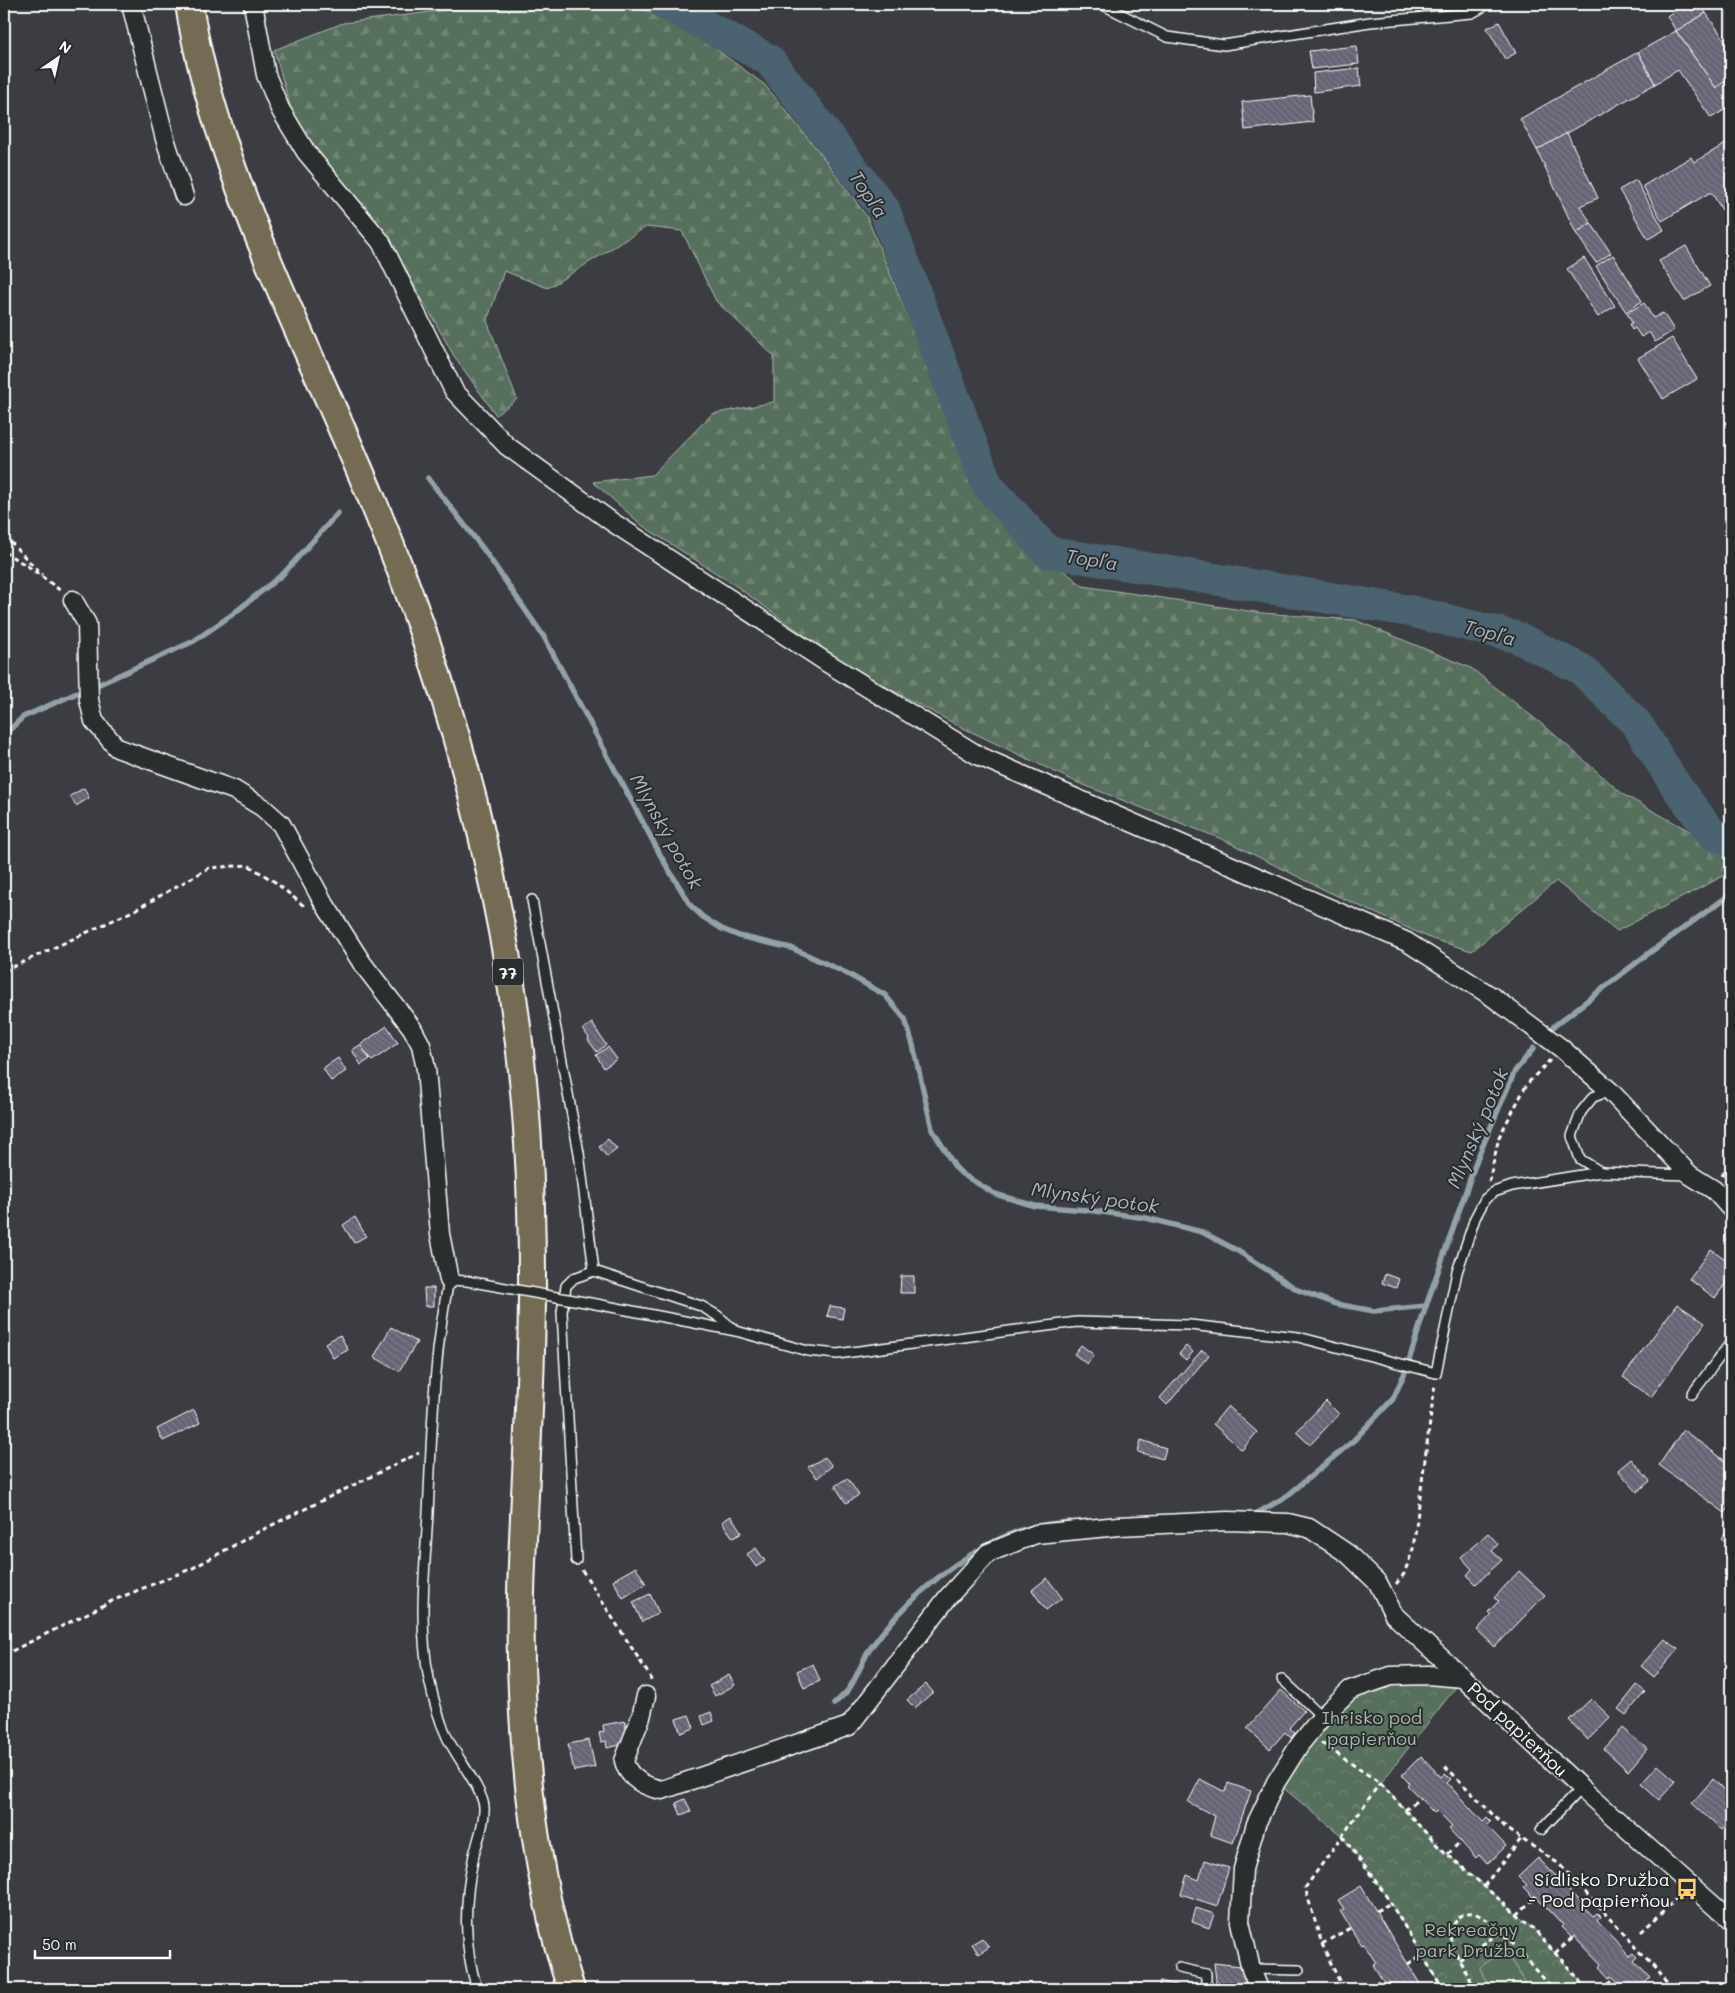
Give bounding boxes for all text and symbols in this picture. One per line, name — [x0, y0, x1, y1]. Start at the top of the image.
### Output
north arrow — [32, 32, 82, 82]
text: N — [56, 36, 75, 58]
water label: Topľa — [844, 165, 894, 223]
water label: Topľa — [1064, 543, 1120, 575]
water label: Topľa — [1461, 613, 1519, 651]
water label: Mlynský potok — [625, 769, 709, 894]
road number: 77 — [493, 959, 523, 986]
water label: Mlynský potok — [1440, 1063, 1514, 1192]
water label: Mlynský potok — [1030, 1176, 1161, 1218]
street label: Pod papierňou — [1463, 1676, 1573, 1782]
park label: Ihrisko pod papierňou — [1322, 1705, 1422, 1750]
place label: Sídlisko Družba - Pod papierňou — [1528, 1867, 1670, 1912]
bus stop icon: Sídlisko Družba - Pod papierňou — [1674, 1876, 1700, 1902]
park label: Rekreačny park Družba — [1416, 1917, 1526, 1962]
scale bar — [35, 1928, 170, 1960]
text: 50 m — [42, 1934, 77, 1954]

